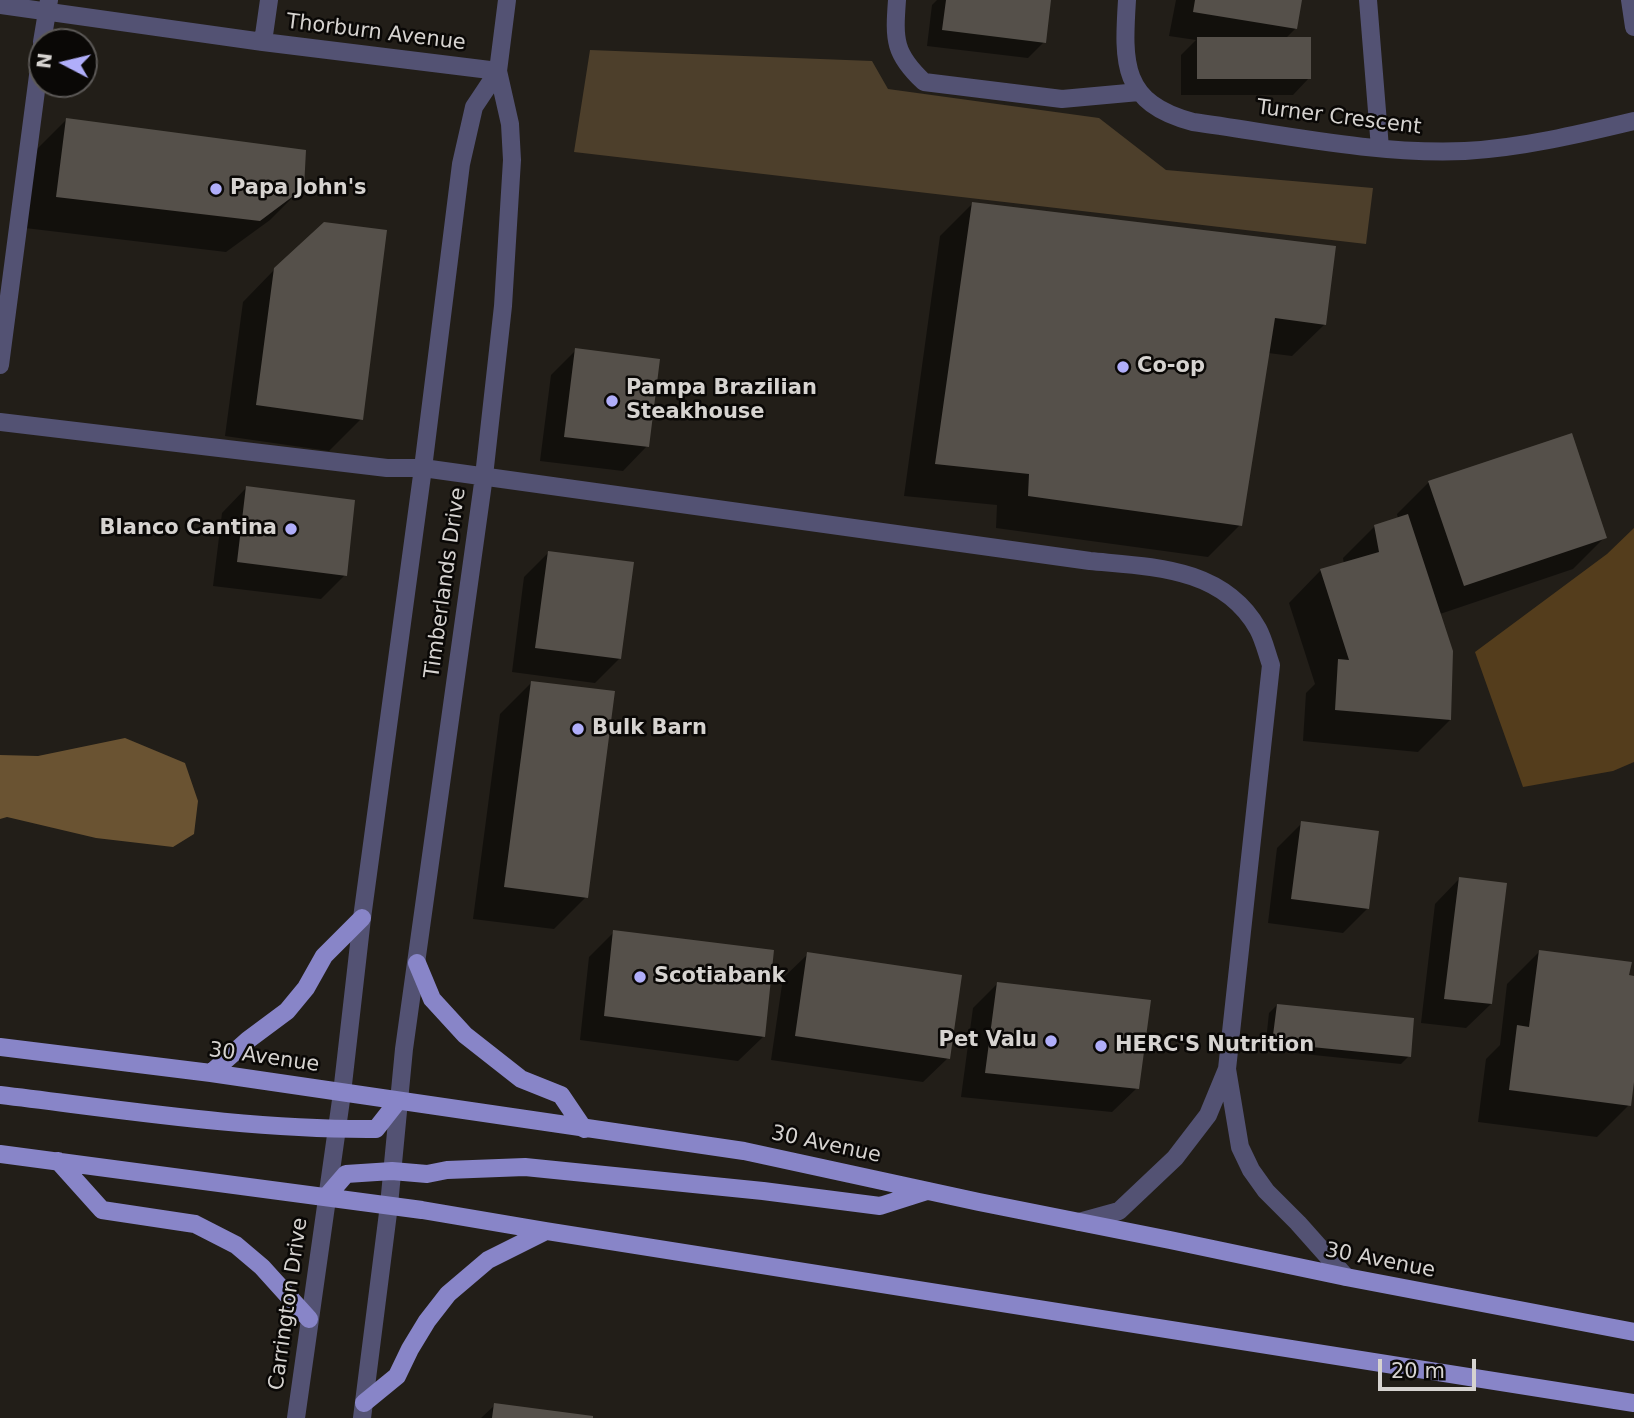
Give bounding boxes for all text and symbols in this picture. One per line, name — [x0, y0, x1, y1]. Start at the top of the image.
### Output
street label: Thorburn Avenue — [285, 9, 467, 57]
north arrow — [28, 28, 98, 98]
text: N — [32, 51, 56, 70]
street label: Turner Crescent — [1255, 95, 1423, 141]
place label: Papa John's — [230, 176, 367, 202]
marker: Papa John's — [208, 181, 224, 197]
place label: Co-op — [1137, 354, 1205, 380]
marker: Co-op — [1115, 359, 1131, 375]
place label: Pampa Brazilian Steakhouse — [626, 376, 817, 426]
marker: Pampa Brazilian Steakhouse — [604, 393, 620, 409]
street label: Timberlands Drive — [420, 486, 472, 680]
place label: Blanco Cantina — [100, 516, 277, 542]
marker: Blanco Cantina — [283, 521, 299, 537]
place label: Bulk Barn — [592, 716, 707, 742]
marker: Bulk Barn — [570, 721, 586, 737]
place label: Scotiabank — [654, 964, 786, 990]
marker: Scotiabank — [632, 969, 648, 985]
place label: Pet Valu — [939, 1028, 1037, 1054]
marker: Pet Valu — [1043, 1033, 1059, 1049]
place label: HERC'S Nutrition — [1115, 1033, 1314, 1059]
street label: 30 Avenue — [207, 1038, 321, 1078]
marker: HERC'S Nutrition — [1093, 1038, 1109, 1054]
street label: 30 Avenue — [769, 1121, 883, 1169]
street label: Carrington Drive — [264, 1216, 314, 1392]
street label: 30 Avenue — [1323, 1238, 1437, 1284]
scale bar — [1382, 1344, 1480, 1388]
text: 20 m — [1391, 1359, 1445, 1383]

